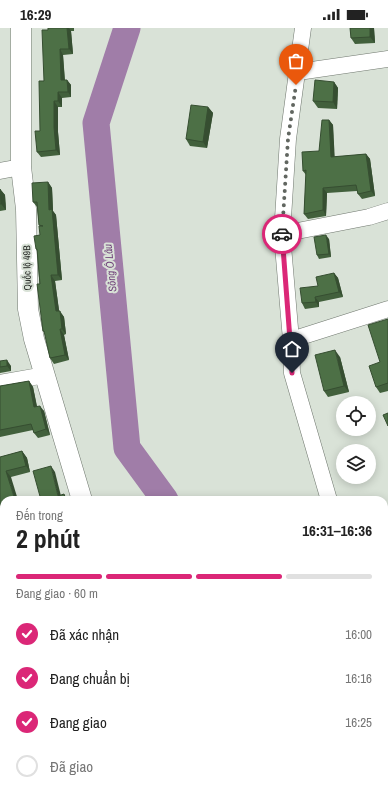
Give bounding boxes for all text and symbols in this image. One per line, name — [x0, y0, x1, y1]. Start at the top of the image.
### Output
text: 16:29 — [20, 4, 51, 25]
pin — [279, 44, 313, 85]
icon: bag — [285, 50, 307, 72]
courier — [262, 214, 302, 254]
icon: car — [271, 223, 293, 245]
water label: Sông Ô Lâu — [101, 243, 119, 293]
street label: Quốc lộ 49B — [20, 245, 34, 291]
pin — [275, 332, 309, 373]
icon: home — [281, 338, 303, 360]
map controls — [336, 396, 376, 484]
button: locate — [336, 396, 376, 436]
button: layers — [336, 444, 376, 484]
text: Đến trong — [16, 507, 63, 524]
text: 16:31–16:36 — [302, 520, 372, 541]
text: 2 phút — [16, 521, 80, 556]
text: Đang giao · 60 m — [16, 585, 98, 602]
icon: check — [16, 623, 38, 645]
text: Đã xác nhận — [50, 624, 119, 645]
text: 16:00 — [345, 626, 372, 643]
icon: check — [16, 667, 38, 689]
text: Đang chuẩn bị — [50, 668, 130, 689]
text: 16:16 — [345, 670, 372, 687]
icon: check — [16, 711, 38, 733]
text: Đang giao — [50, 712, 107, 733]
text: 16:25 — [345, 714, 372, 731]
text: Đã giao — [50, 756, 93, 777]

